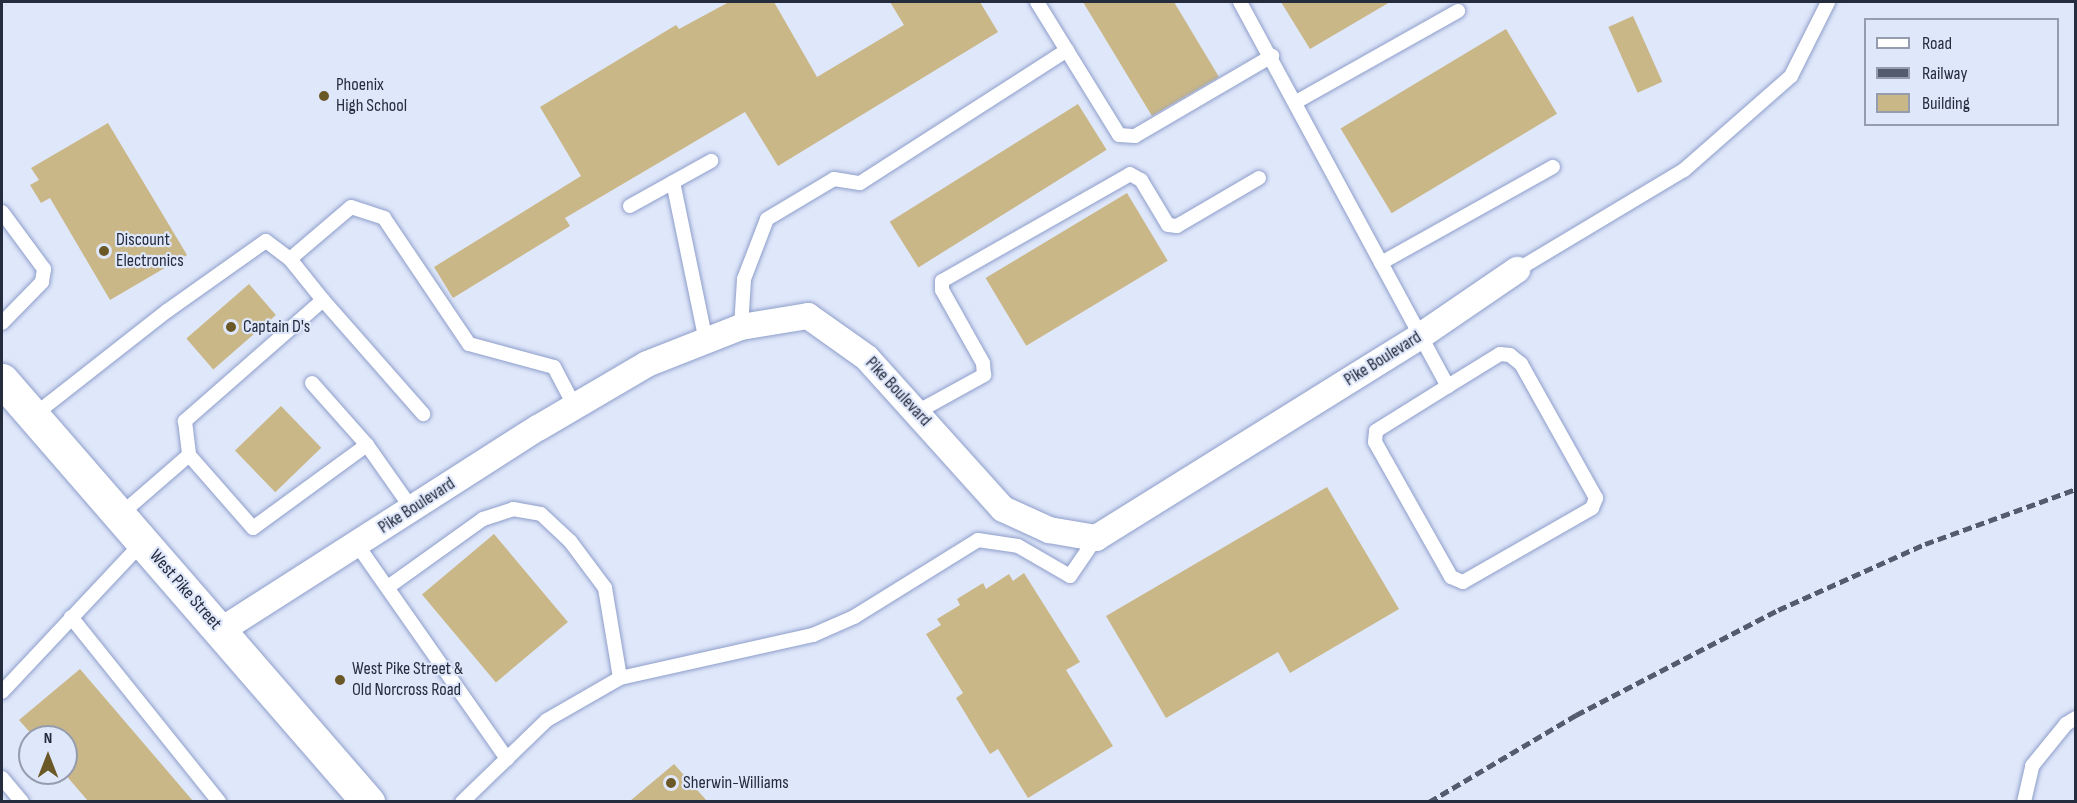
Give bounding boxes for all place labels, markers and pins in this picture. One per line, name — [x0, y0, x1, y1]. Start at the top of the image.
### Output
place label: Phoenix High School — [336, 75, 407, 118]
marker: Phoenix High School — [317, 89, 331, 103]
place label: Discount Electronics — [116, 230, 184, 272]
marker: Discount Electronics — [97, 244, 111, 258]
place label: Captain D's — [243, 316, 310, 338]
marker: Captain D's — [224, 320, 238, 334]
place label: West Pike Street & Old Norcross Road — [352, 659, 463, 702]
marker: West Pike Street & Old Norcross Road — [333, 673, 347, 687]
place label: Sherwin-Williams — [683, 772, 789, 794]
marker: Sherwin-Williams — [664, 776, 678, 790]

